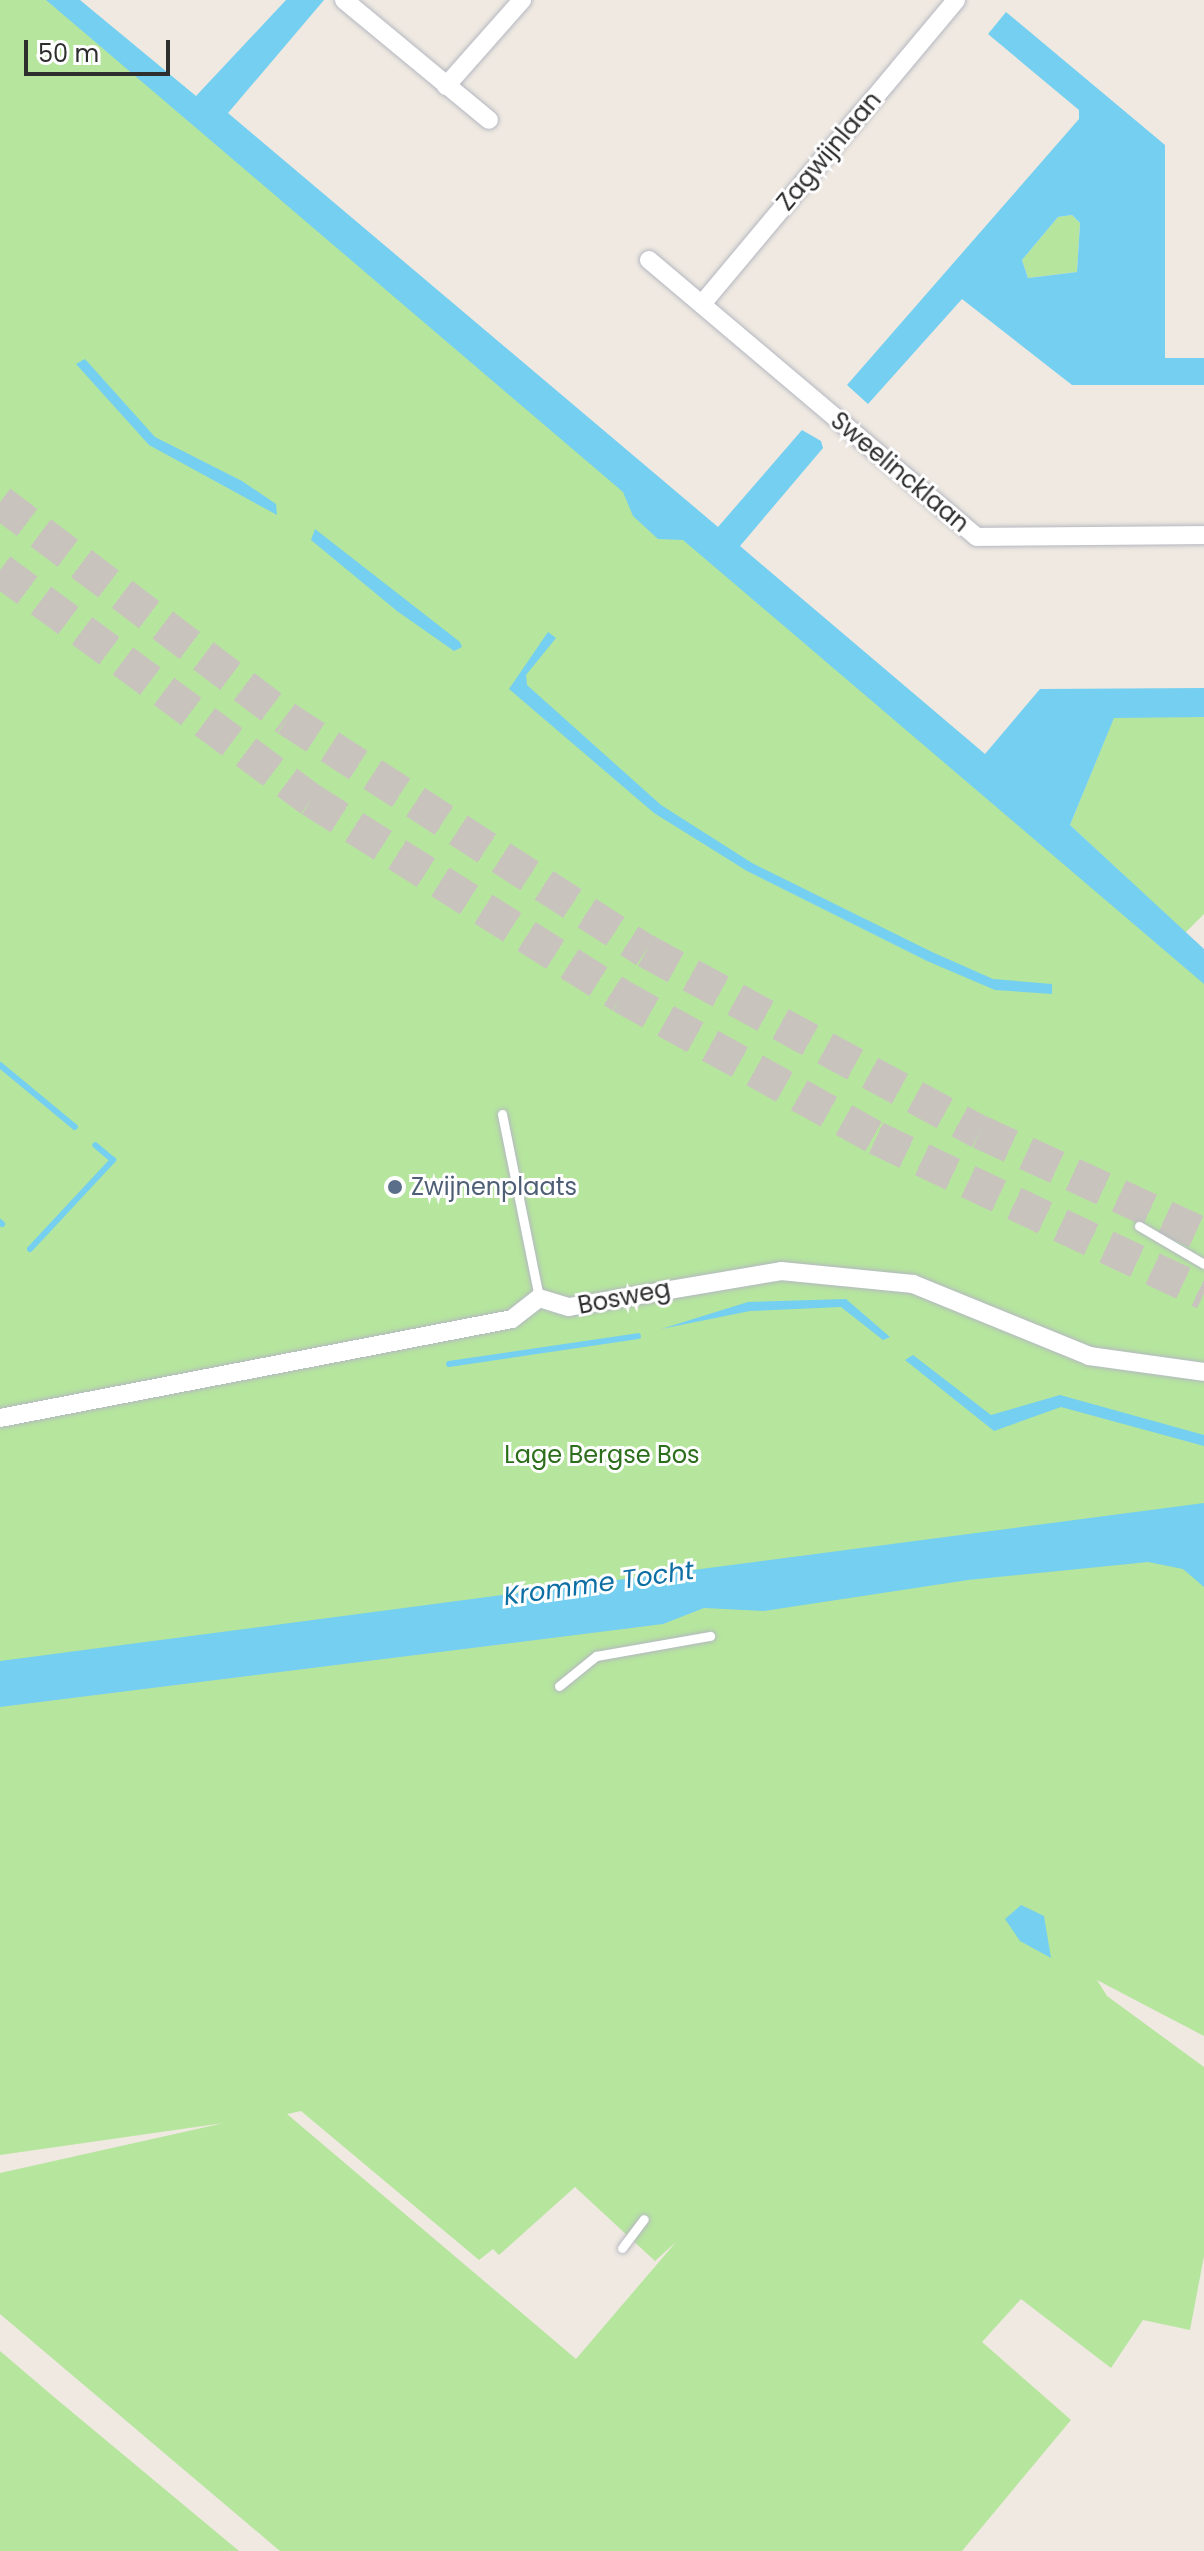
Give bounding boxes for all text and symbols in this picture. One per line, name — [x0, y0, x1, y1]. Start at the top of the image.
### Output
scale bar — [28, 24, 174, 74]
text: 50 m — [38, 37, 99, 70]
street label: Zagwijnlaan — [771, 86, 887, 216]
street label: Sweelincklaan — [825, 406, 975, 538]
place label: Zwijnenplaats — [411, 1173, 577, 1201]
marker: Zwijnenplaats — [386, 1178, 404, 1196]
street label: Bosweg — [575, 1274, 673, 1320]
park label: Lage Bergse Bos — [504, 1441, 700, 1469]
water label: Kromme Tocht — [502, 1555, 696, 1613]

